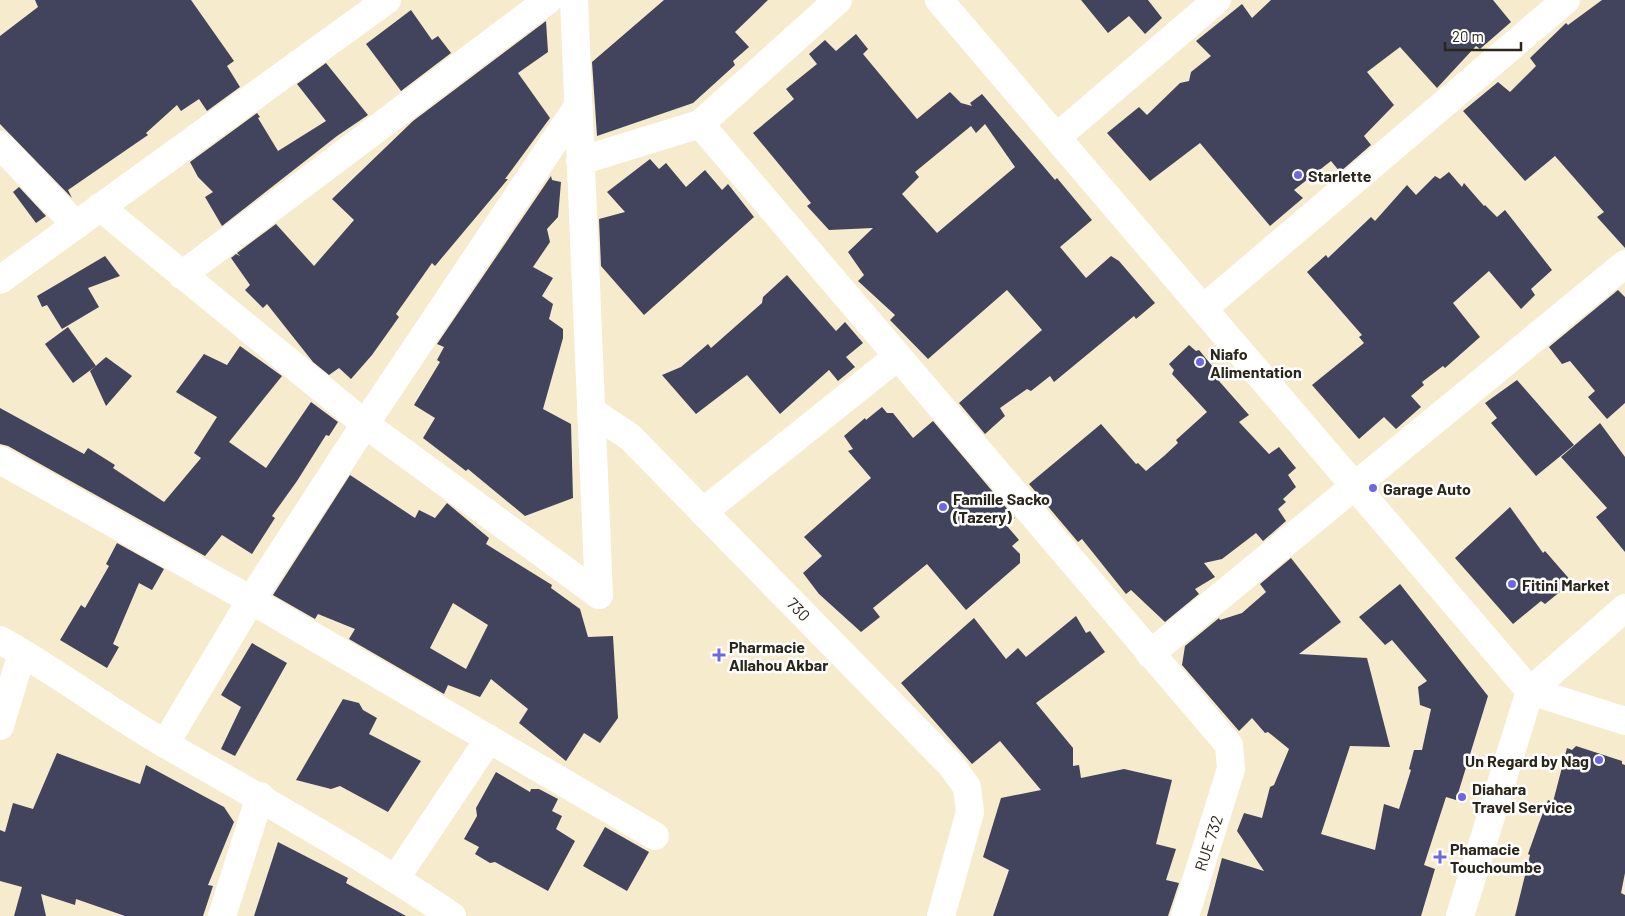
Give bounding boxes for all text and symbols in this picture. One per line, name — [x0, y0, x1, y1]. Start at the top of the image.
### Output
scale bar — [1445, 20, 1521, 52]
text: 20 m — [1452, 27, 1484, 45]
place label: Starlette — [1308, 166, 1372, 185]
marker: Starlette — [1292, 169, 1304, 181]
place label: Niafo Alimentation — [1210, 344, 1302, 381]
marker: Niafo Alimentation — [1194, 356, 1206, 368]
place label: Garage Auto — [1383, 479, 1471, 498]
marker: Garage Auto — [1367, 482, 1379, 494]
place label: Famille Sacko (Tazery) — [952, 489, 1050, 526]
marker: Famille Sacko (Tazery) — [937, 501, 949, 513]
place label: Fitini Market — [1522, 575, 1610, 594]
marker: Fitini Market — [1506, 578, 1518, 590]
street label: 730 — [784, 593, 814, 625]
place label: Pharmacie Allahou Akbar — [729, 637, 828, 674]
marker: Pharmacie Allahou Akbar — [713, 649, 725, 661]
place label: Un Regard by Nag — [1465, 751, 1589, 770]
marker: Un Regard by Nag — [1593, 754, 1605, 766]
place label: Diahara Travel Service — [1472, 779, 1573, 816]
marker: Diahara Travel Service — [1456, 791, 1468, 803]
street label: RUE 732 — [1190, 813, 1226, 873]
place label: Phamacie Touchoumbe — [1450, 839, 1542, 876]
marker: Phamacie Touchoumbe — [1434, 851, 1446, 863]

